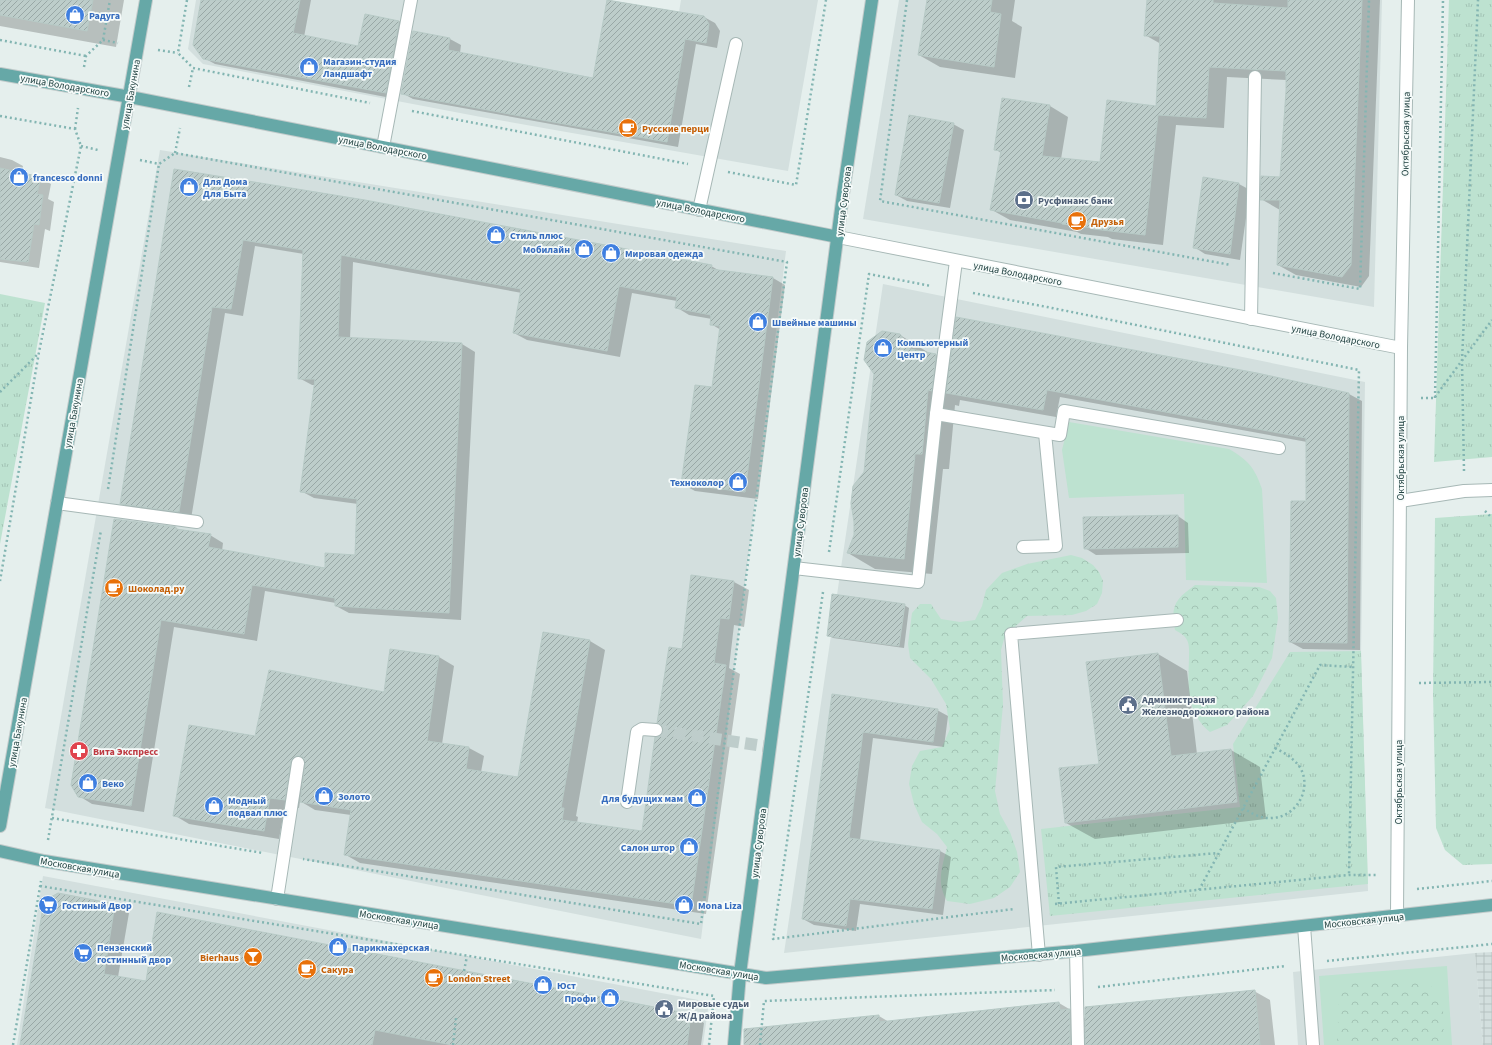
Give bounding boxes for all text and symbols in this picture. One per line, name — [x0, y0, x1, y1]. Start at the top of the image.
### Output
shop icon: Радуга — [64, 4, 86, 26]
place label: Радуга — [89, 9, 120, 23]
place label: Магазин-студия Ландшафт — [322, 55, 396, 81]
shop icon: Магазин-студия Ландшафт — [298, 56, 320, 78]
street label: улица Бакунина — [118, 58, 144, 130]
street label: улица Володарского — [19, 71, 110, 101]
street label: Октябрьская улица — [1398, 92, 1414, 176]
cafe icon: Русские перци — [617, 117, 639, 139]
place label: Русские перци — [642, 122, 709, 136]
street label: улица Володарского — [337, 133, 428, 163]
shop icon: francesco donni — [8, 166, 30, 188]
street label: улица Суворова — [833, 166, 855, 237]
place label: francesco donni — [33, 171, 103, 185]
place label: Для Дома Для Быта — [203, 175, 247, 201]
shop icon: Для Дома Для Быта — [178, 176, 200, 198]
bank icon: Русфинанс банк — [1013, 189, 1035, 211]
place label: Русфинанс банк — [1038, 194, 1113, 208]
street label: улица Володарского — [655, 196, 746, 226]
cafe icon: Друзья — [1066, 210, 1088, 232]
place label: Друзья — [1091, 215, 1124, 229]
shop icon: Стиль плюс — [485, 224, 507, 246]
place label: Стиль плюс — [510, 229, 563, 243]
shop icon: Мобилайн — [573, 238, 595, 260]
shop icon: Мировая одежда — [600, 242, 622, 264]
place label: Мобилайн — [523, 243, 570, 257]
place label: Мировая одежда — [625, 247, 703, 261]
street label: улица Володарского — [972, 259, 1063, 289]
shop icon: Швейные машины — [747, 311, 769, 333]
place label: Швейные машины — [772, 316, 857, 330]
street label: улица Володарского — [1290, 322, 1381, 352]
place label: Компьютерный Центр — [897, 336, 968, 362]
shop icon: Компьютерный Центр — [872, 337, 894, 359]
street label: улица Бакунина — [61, 377, 87, 449]
street label: Октябрьская улица — [1394, 416, 1408, 500]
shop icon: Техноколор — [727, 471, 749, 493]
place label: Техноколор — [670, 476, 724, 490]
street label: улица Суворова — [790, 487, 812, 558]
cafe icon: Шоколад.ру — [103, 577, 125, 599]
place label: Шоколад.ру — [128, 582, 185, 596]
place label: Администрация Железнодорожного района — [1141, 693, 1269, 719]
public building icon: Администрация Железнодорожного района — [1117, 694, 1139, 716]
street label: улица Бакунина — [5, 696, 31, 768]
pharmacy icon: Вита Экспресс — [68, 740, 90, 762]
street label: Октябрьская улица — [1392, 740, 1406, 824]
place label: Вита Экспресс — [93, 745, 159, 759]
shop icon: Веко — [77, 772, 99, 794]
place label: Веко — [102, 777, 124, 791]
shop icon: Золото — [313, 785, 335, 807]
shop icon: Для будущих мам — [686, 787, 708, 809]
place label: Золото — [338, 790, 371, 804]
place label: Для будущих мам — [602, 792, 683, 806]
place label: Модный подвал плюс — [228, 794, 288, 820]
shop icon: Модный подвал плюс — [203, 795, 225, 817]
street label: улица Суворова — [748, 808, 770, 879]
shop icon: Салон штор — [678, 836, 700, 858]
place label: Салон штор — [621, 841, 675, 855]
street label: Московская улица — [39, 854, 121, 882]
supermarket icon: Гостиный Двор — [37, 894, 59, 916]
shop icon: Mona Liza — [673, 894, 695, 916]
place label: Гостиный Двор — [62, 899, 132, 913]
place label: Mona Liza — [698, 899, 742, 913]
street label: Московская улица — [358, 907, 440, 933]
street label: Московская улица — [1323, 910, 1405, 932]
shop icon: Парикмахерская — [327, 936, 349, 958]
place label: Пензенский гостинный двор — [97, 941, 171, 967]
place label: Парикмахерская — [352, 941, 429, 955]
supermarket icon: Пензенский гостинный двор — [72, 942, 94, 964]
street label: Московская улица — [1000, 945, 1082, 965]
bar icon: Bierhaus — [242, 946, 264, 968]
place label: Bierhaus — [200, 951, 240, 965]
cafe icon: Сакура — [296, 958, 318, 980]
street label: Московская улица — [678, 958, 760, 984]
place label: Сакура — [321, 963, 354, 977]
cafe icon: London Street — [423, 967, 445, 989]
place label: London Street — [448, 972, 511, 986]
shop icon: Юст — [532, 974, 554, 996]
place label: Юст — [557, 979, 576, 993]
shop icon: Профи — [599, 987, 621, 1009]
place label: Профи — [564, 992, 596, 1006]
place label: Мировые судьи Ж/Д района — [678, 997, 749, 1023]
public building icon: Мировые судьи Ж/Д района — [653, 998, 675, 1020]

